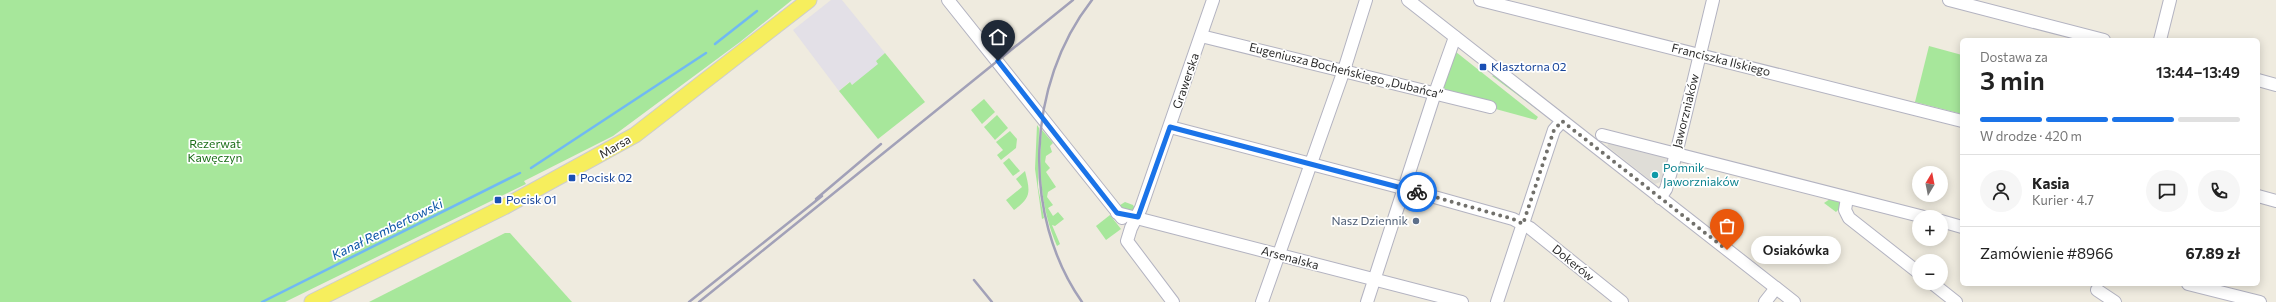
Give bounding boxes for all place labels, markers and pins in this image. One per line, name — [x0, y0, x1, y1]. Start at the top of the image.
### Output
pin — [981, 20, 1015, 61]
place label: Klasztorna 02 — [1491, 59, 1567, 73]
marker: Klasztorna 02 — [1478, 62, 1488, 72]
place label: Pomnik Jaworzniaków — [1663, 160, 1739, 189]
place label: Pocisk 02 — [580, 170, 633, 184]
marker: Pomnik Jaworzniaków — [1650, 170, 1660, 180]
marker: Pocisk 02 — [567, 173, 577, 183]
place label: Pocisk 01 — [506, 192, 557, 206]
marker: Pocisk 01 — [493, 195, 503, 205]
pin — [1710, 209, 1744, 250]
place label: Nasz Dziennik — [1331, 213, 1408, 227]
marker: Nasz Dziennik — [1411, 216, 1421, 226]
callout: Osiakówka — [1751, 236, 1841, 264]

